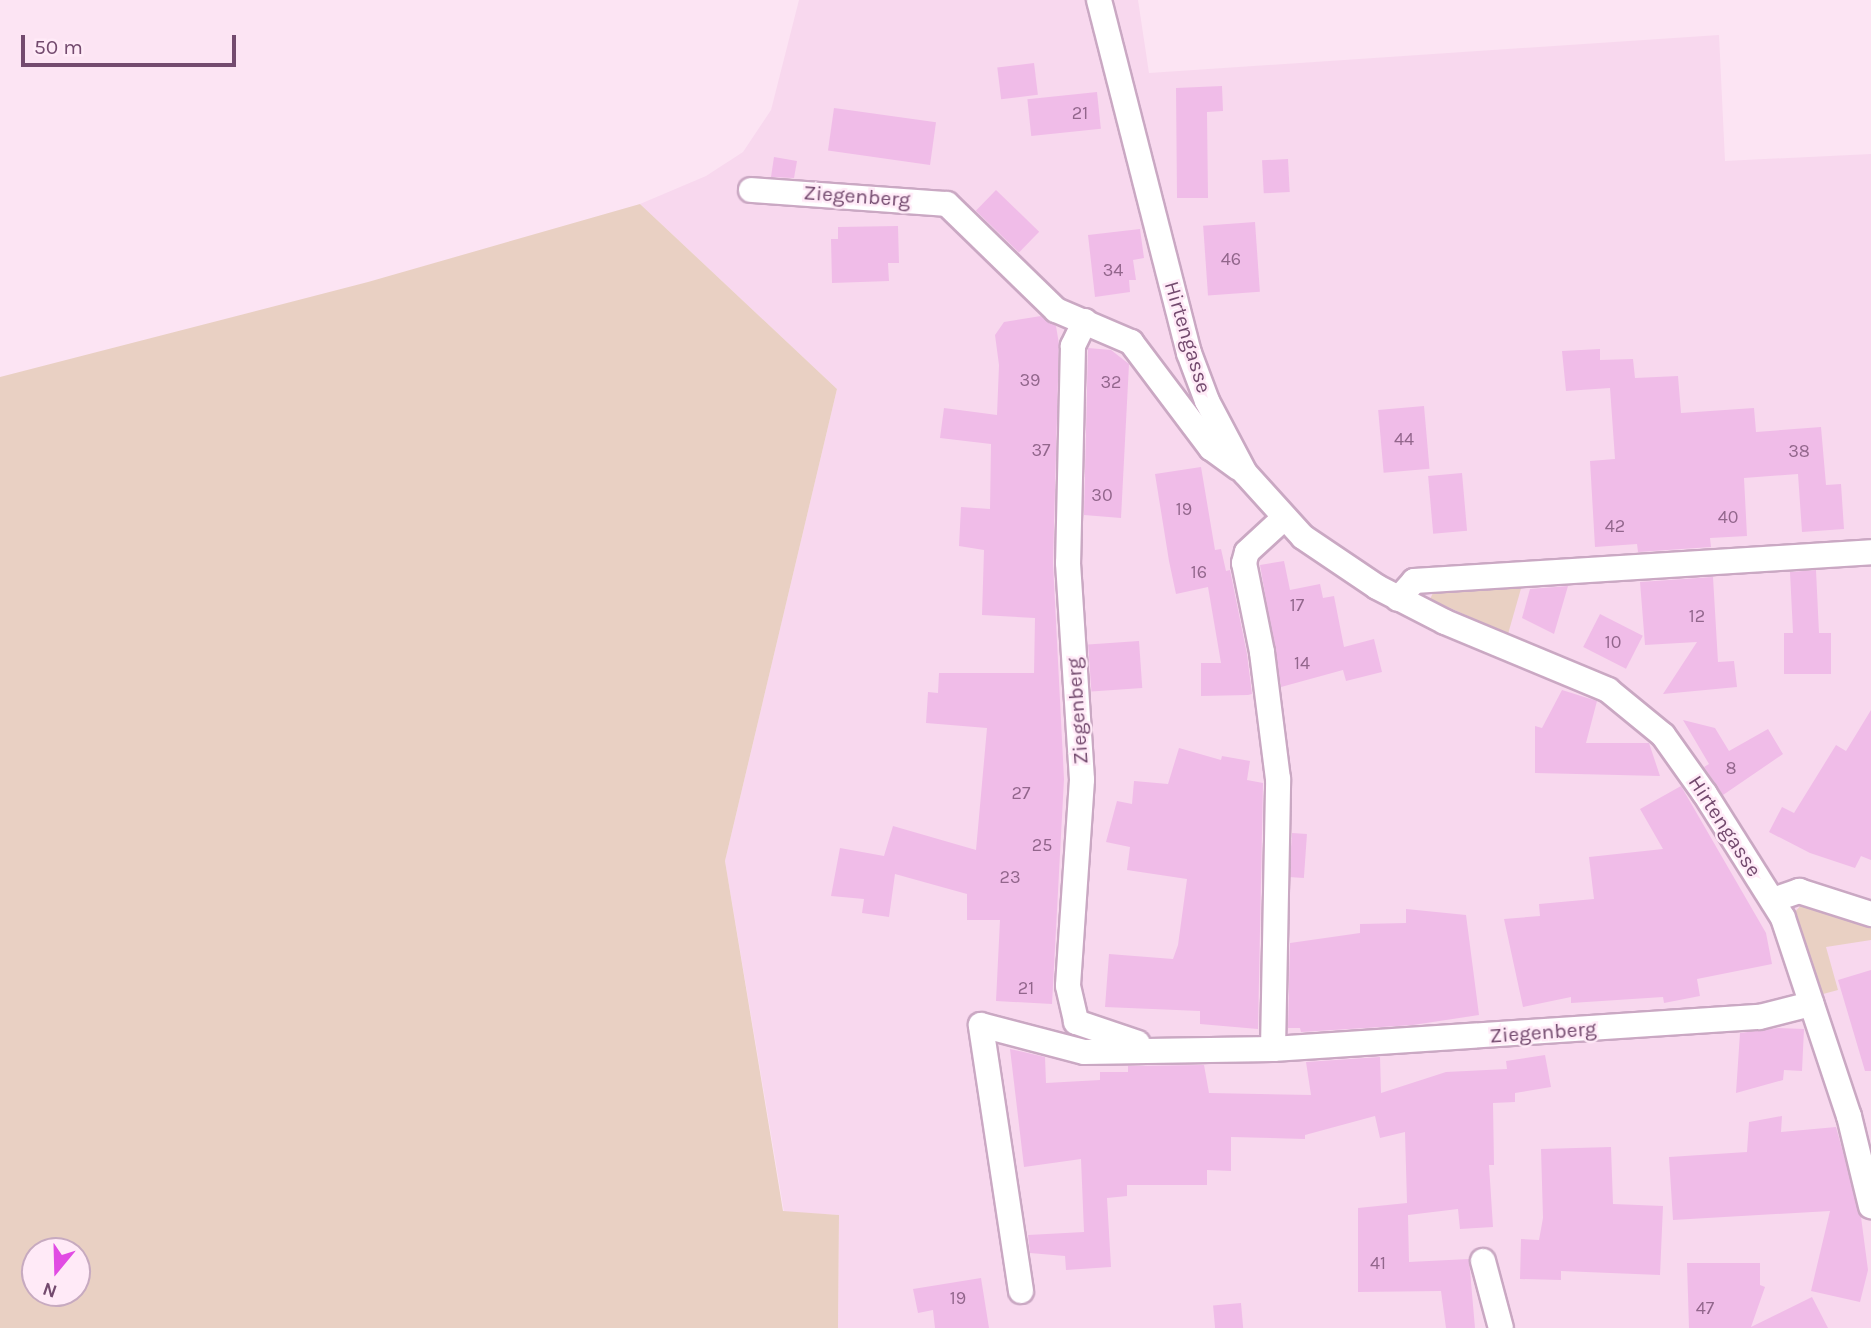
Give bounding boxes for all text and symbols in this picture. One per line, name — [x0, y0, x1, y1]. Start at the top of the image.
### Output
scale bar — [24, 21, 240, 65]
text: 50 m — [34, 35, 83, 59]
house number: 21 — [1072, 102, 1088, 124]
street label: Ziegenberg — [803, 180, 911, 212]
house number: 46 — [1221, 248, 1241, 270]
house number: 34 — [1103, 259, 1123, 281]
street label: Hirtengasse — [1159, 278, 1217, 396]
house number: 39 — [1019, 369, 1041, 391]
house number: 32 — [1100, 371, 1122, 393]
house number: 44 — [1394, 428, 1414, 450]
house number: 37 — [1031, 439, 1051, 461]
house number: 38 — [1788, 440, 1810, 462]
house number: 30 — [1091, 484, 1113, 506]
house number: 19 — [1176, 498, 1192, 520]
house number: 40 — [1718, 506, 1738, 528]
house number: 42 — [1605, 515, 1625, 537]
house number: 16 — [1191, 561, 1207, 583]
house number: 17 — [1290, 594, 1304, 616]
house number: 12 — [1689, 605, 1705, 627]
house number: 10 — [1605, 631, 1621, 653]
house number: 14 — [1294, 652, 1310, 674]
street label: Ziegenberg — [1061, 657, 1093, 765]
house number: 8 — [1725, 757, 1737, 779]
street label: Hirtengasse — [1683, 771, 1767, 881]
house number: 27 — [1012, 782, 1030, 804]
house number: 25 — [1032, 834, 1052, 856]
house number: 23 — [999, 866, 1021, 888]
house number: 21 — [1018, 977, 1034, 999]
street label: Ziegenberg — [1489, 1016, 1597, 1048]
north arrow — [21, 1237, 91, 1307]
house number: 41 — [1370, 1252, 1386, 1274]
text: N — [40, 1277, 60, 1303]
house number: 19 — [950, 1287, 966, 1309]
house number: 47 — [1696, 1297, 1714, 1319]

